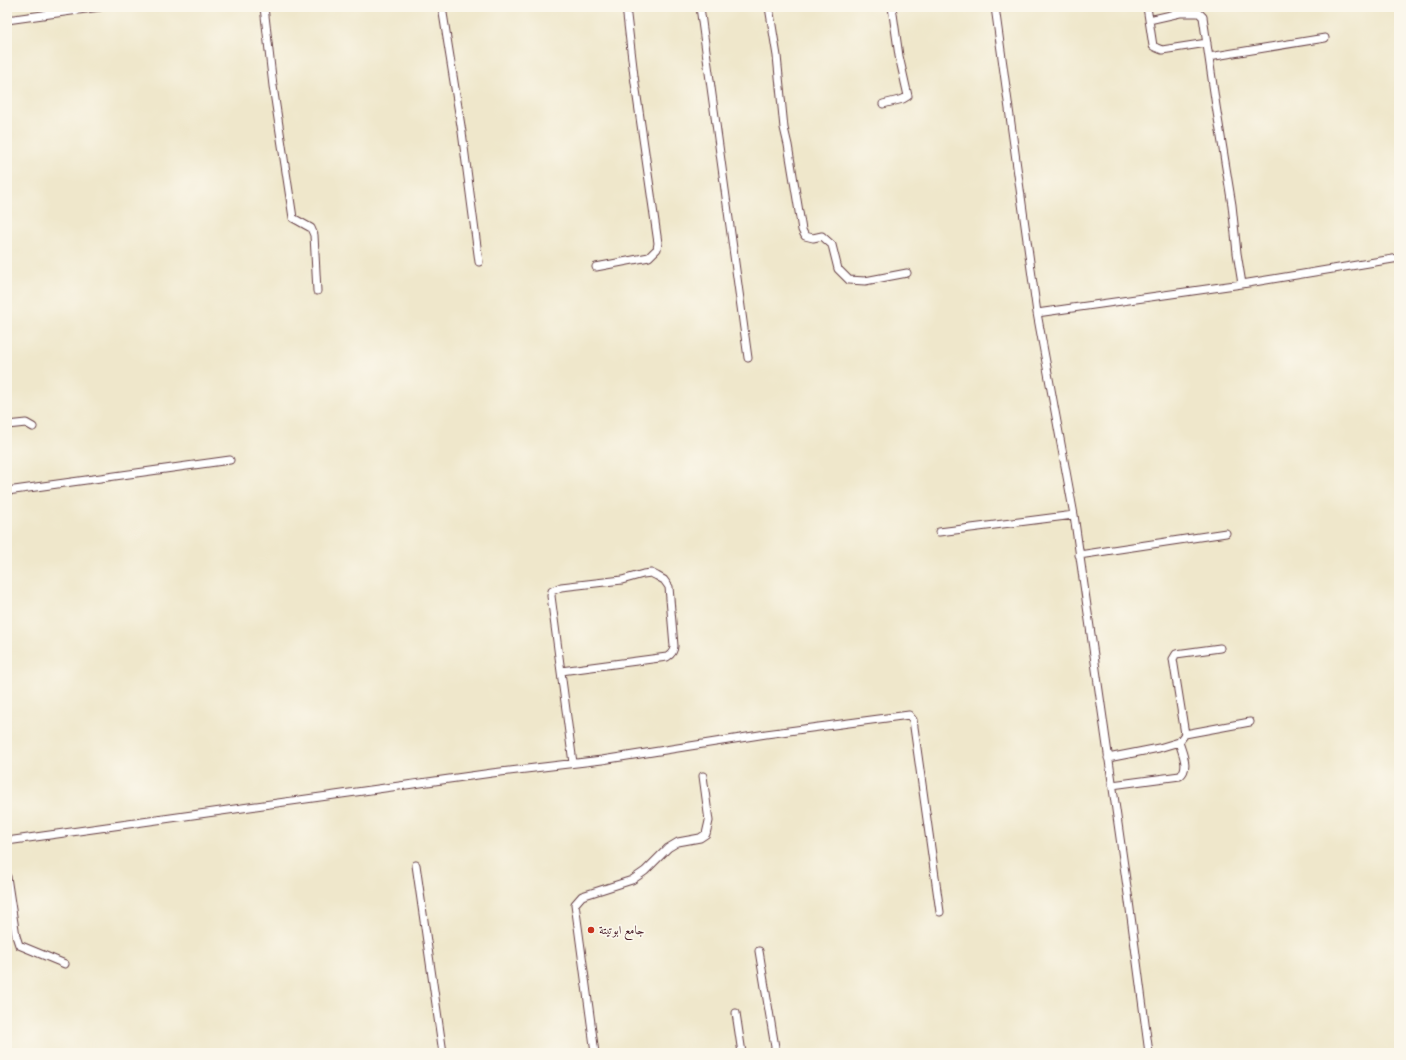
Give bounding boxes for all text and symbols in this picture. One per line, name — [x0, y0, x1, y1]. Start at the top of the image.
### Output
place label: جامع ابوتيتة — [599, 923, 645, 941]
marker: جامع ابوتيتة — [586, 925, 596, 935]

